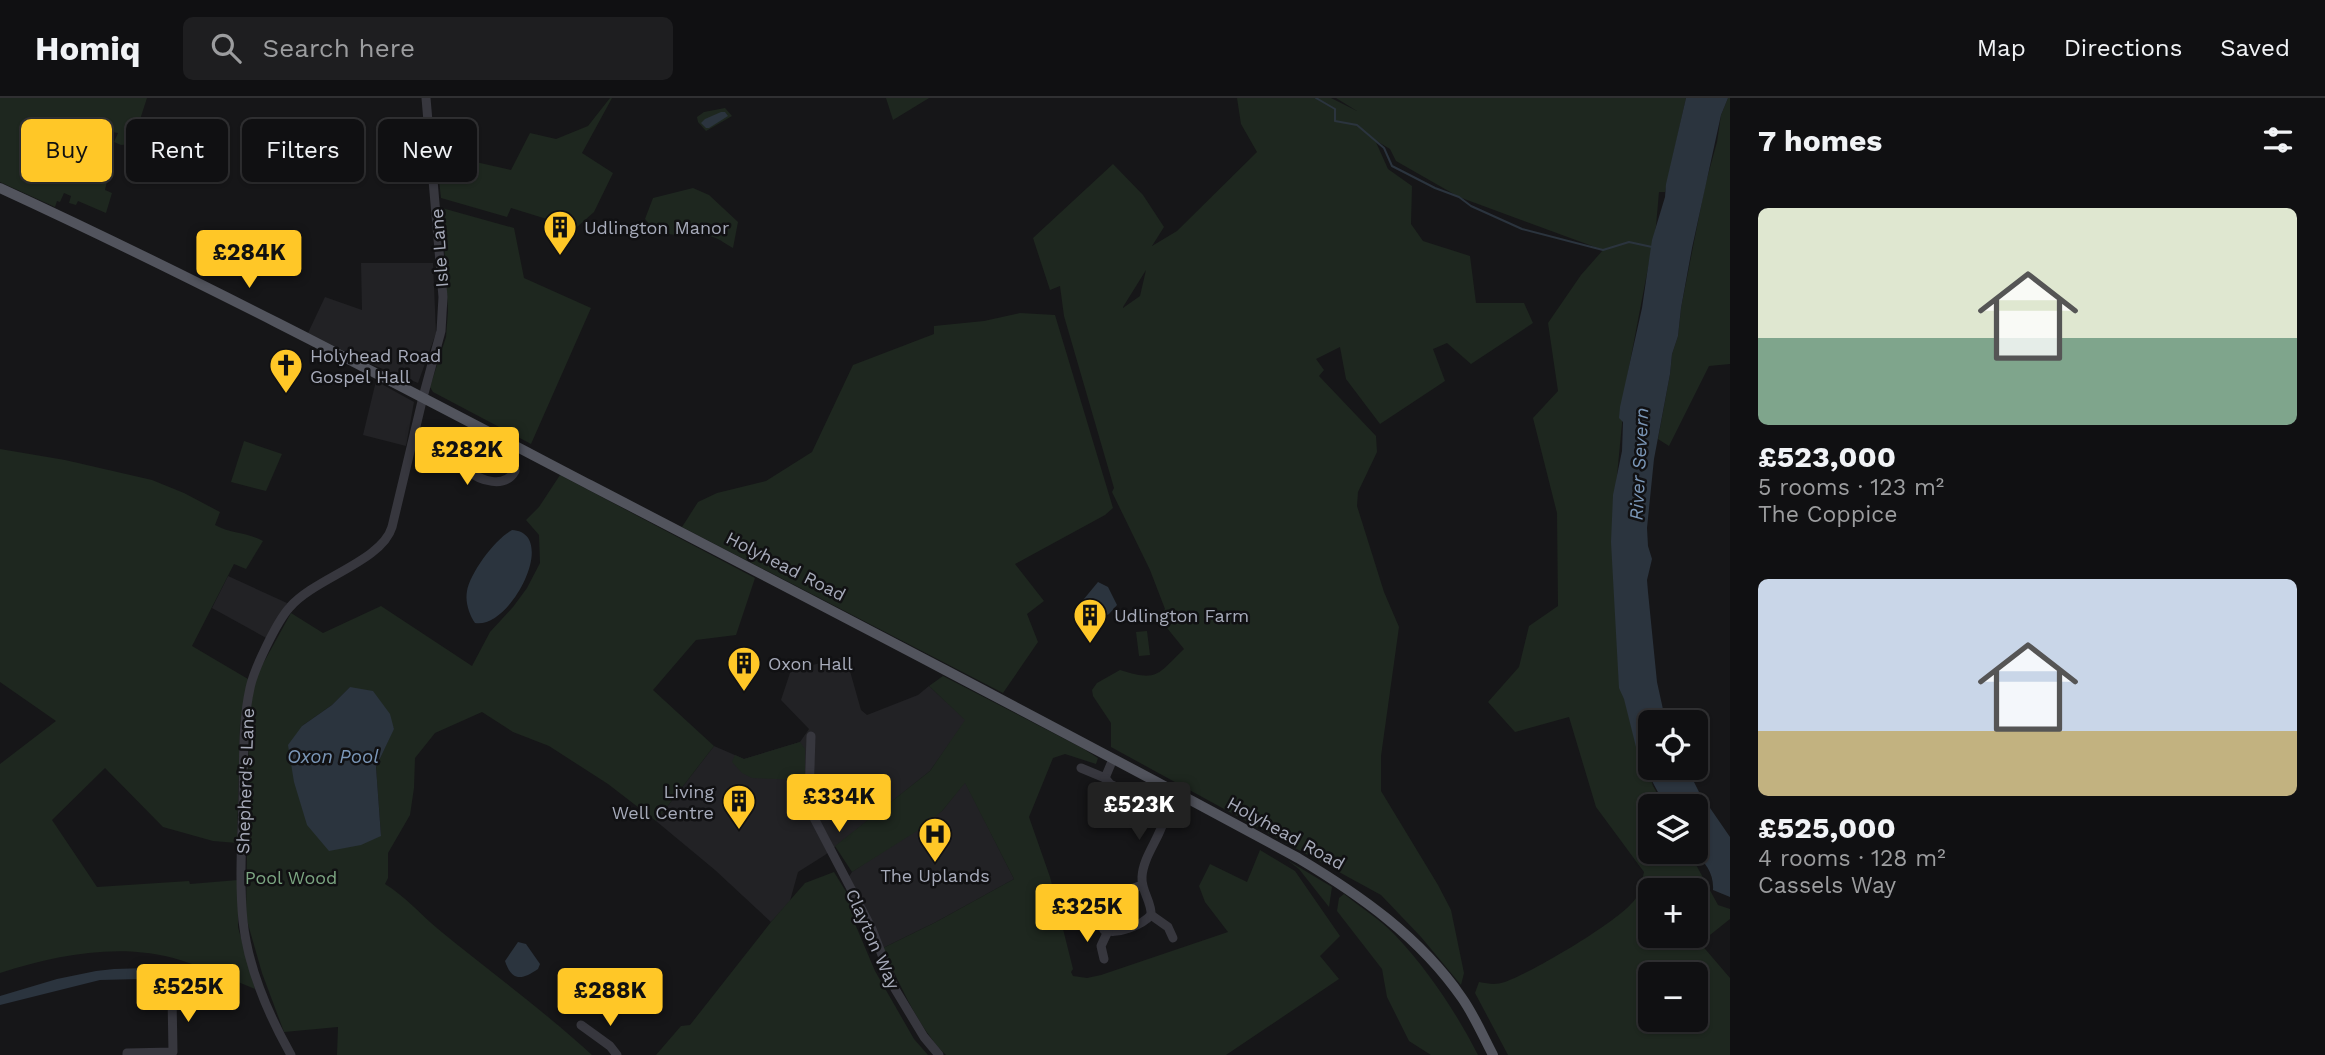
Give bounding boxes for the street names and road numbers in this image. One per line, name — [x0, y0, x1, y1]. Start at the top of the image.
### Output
street label: Isle Lane — [426, 208, 452, 288]
street label: Holyhead Road — [723, 527, 849, 605]
street label: Shepherd's Lane — [232, 708, 258, 854]
street label: Holyhead Road — [1223, 792, 1349, 874]
street label: Clayton Way — [842, 886, 905, 993]

